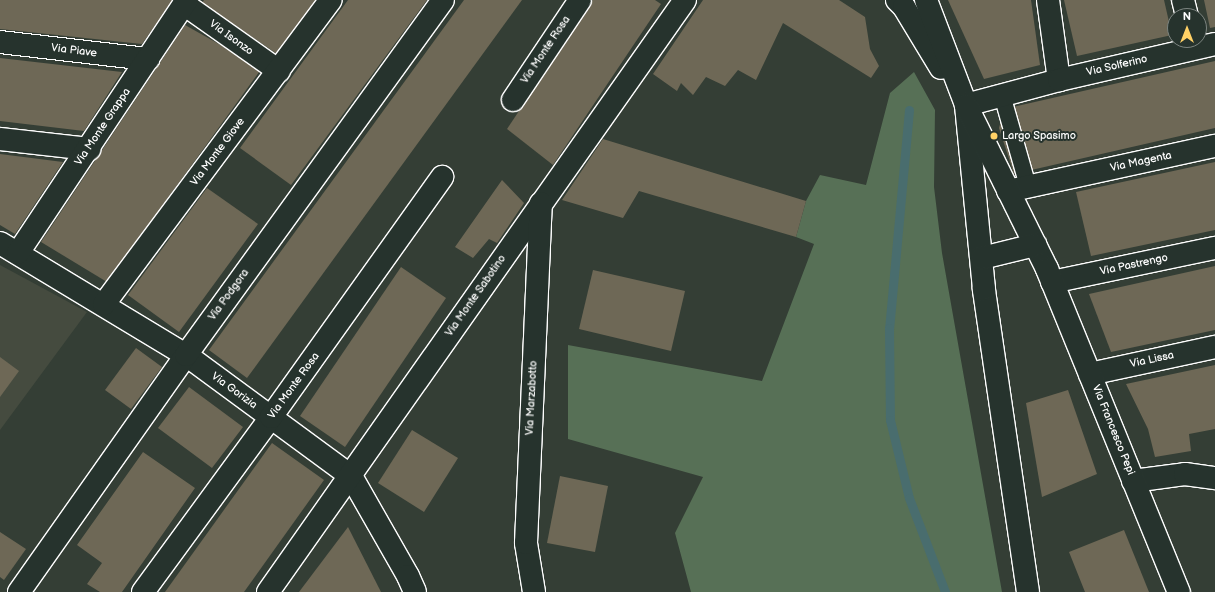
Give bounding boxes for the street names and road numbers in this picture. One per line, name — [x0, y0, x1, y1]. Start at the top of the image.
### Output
street label: Via Monte Rosa — [518, 14, 574, 86]
street label: Via Isonzo — [206, 18, 256, 58]
street label: Via Piave — [50, 42, 98, 60]
street label: Via Solferino — [1085, 53, 1149, 79]
street label: Via Monte Grappa — [72, 86, 134, 168]
street label: Via Monte Giove — [188, 115, 248, 189]
street label: Via Magenta — [1109, 149, 1173, 175]
street label: Via Pastrengo — [1099, 251, 1169, 279]
street label: Via Monte Sabotino — [443, 253, 509, 339]
street label: Via Podgora — [206, 267, 252, 323]
street label: Via Lissa — [1129, 349, 1175, 371]
street label: Via Monte Rosa — [266, 350, 322, 422]
street label: Via Marzabotto — [523, 360, 541, 436]
street label: Via Gorizia — [208, 370, 260, 412]
street label: Via Francesco Pepi — [1089, 383, 1137, 477]

